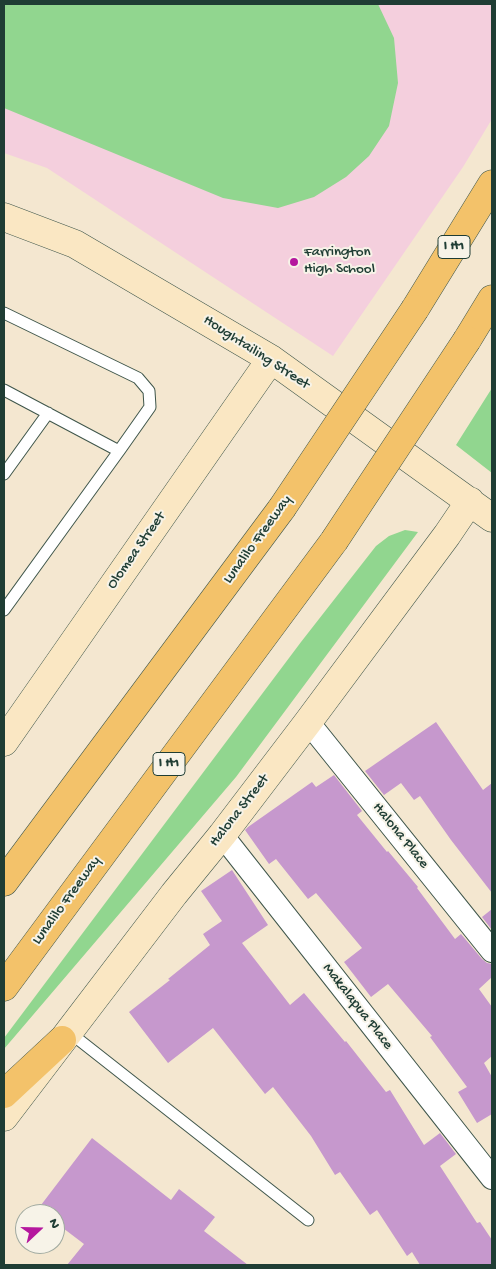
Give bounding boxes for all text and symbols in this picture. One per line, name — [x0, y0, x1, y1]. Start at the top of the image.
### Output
road number: I H1 — [438, 236, 470, 258]
place label: Farrington High School — [304, 244, 375, 279]
marker: Farrington High School — [288, 256, 300, 268]
street label: Houghtailing Street — [199, 312, 313, 394]
street label: Lunalilo Freeway — [220, 492, 296, 588]
street label: Olomea Street — [104, 509, 170, 593]
road number: I H1 — [153, 752, 185, 776]
street label: Halona Street — [206, 771, 274, 851]
street label: Halona Place — [368, 799, 432, 873]
street label: Lunalilo Freeway — [29, 853, 105, 949]
street label: Makalapua Place — [318, 960, 396, 1054]
north arrow — [15, 1204, 65, 1254]
text: N — [44, 1216, 63, 1231]

